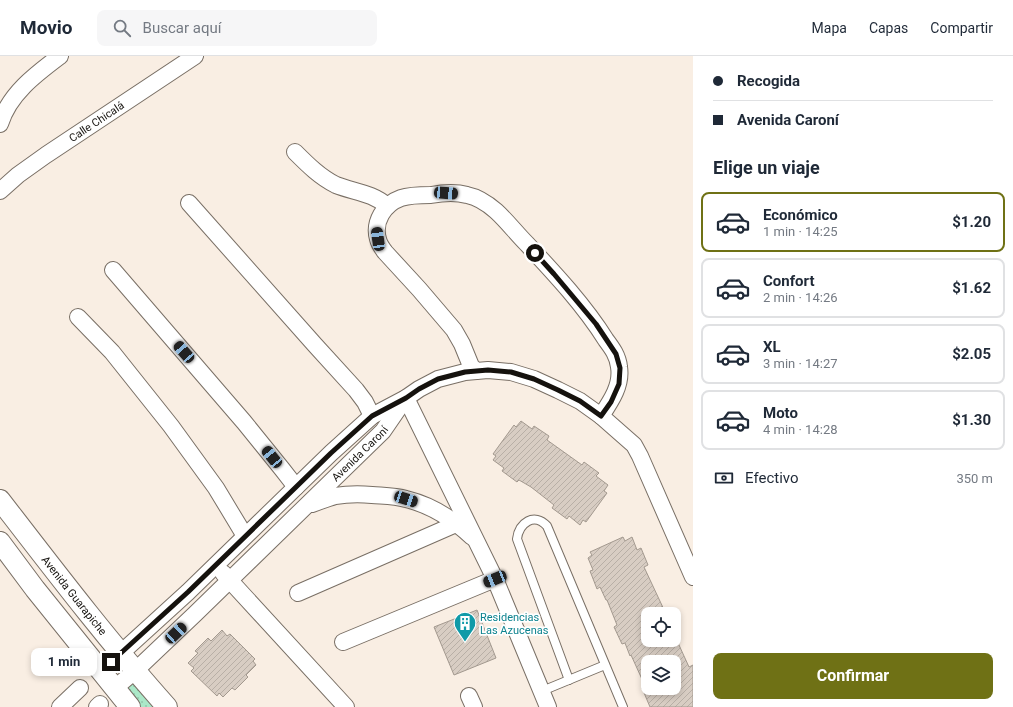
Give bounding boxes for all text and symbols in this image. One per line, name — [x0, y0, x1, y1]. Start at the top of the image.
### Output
search box — [97, 10, 377, 46]
text: Movio — [20, 16, 73, 39]
icon: search — [111, 17, 133, 39]
text: Buscar aquí — [143, 19, 221, 37]
text: Mapa — [812, 20, 847, 36]
text: Capas — [869, 20, 908, 36]
text: Compartir — [930, 20, 993, 36]
text: Recogida — [737, 72, 800, 90]
street label: Calle Chicalá — [67, 99, 127, 145]
text: Avenida Caroní — [737, 111, 839, 129]
text: Elige un viaje — [713, 157, 820, 178]
car — [434, 186, 458, 200]
icon: car — [715, 204, 751, 240]
text: Económico — [763, 206, 838, 224]
text: $1.20 — [952, 213, 991, 231]
text: 1 min · 14:25 — [763, 224, 838, 239]
car — [370, 226, 386, 252]
route start — [526, 244, 544, 262]
icon: car — [715, 270, 751, 306]
text: Confort — [763, 272, 814, 290]
text: $1.62 — [952, 279, 991, 297]
text: 2 min · 14:26 — [763, 290, 838, 305]
icon: car — [715, 336, 751, 372]
text: XL — [763, 338, 781, 356]
car — [172, 339, 196, 365]
text: $2.05 — [952, 345, 991, 363]
text: 3 min · 14:27 — [763, 356, 838, 371]
icon: car — [715, 402, 751, 438]
text: Moto — [763, 404, 798, 422]
text: $1.30 — [952, 411, 991, 429]
text: 4 min · 14:28 — [763, 422, 838, 437]
street label: Avenida Caroní — [329, 423, 392, 484]
car — [260, 444, 284, 470]
icon: cash — [713, 467, 735, 489]
text: Efectivo — [745, 469, 799, 487]
text: 350 m — [956, 471, 993, 486]
car — [393, 490, 419, 508]
street label: Avenida Guarapiche — [39, 554, 109, 638]
car — [482, 569, 508, 589]
map controls — [641, 607, 681, 695]
button: locate — [641, 607, 681, 647]
building icon: Residencias Las Azucenas — [452, 610, 478, 643]
place label: Residencias Las Azucenas — [480, 611, 549, 637]
car — [163, 620, 189, 646]
callout: 1 min — [31, 648, 97, 676]
route end — [102, 653, 120, 671]
button: Confirmar — [713, 653, 993, 699]
text: 1 min — [48, 654, 80, 669]
button: layers — [641, 655, 681, 695]

